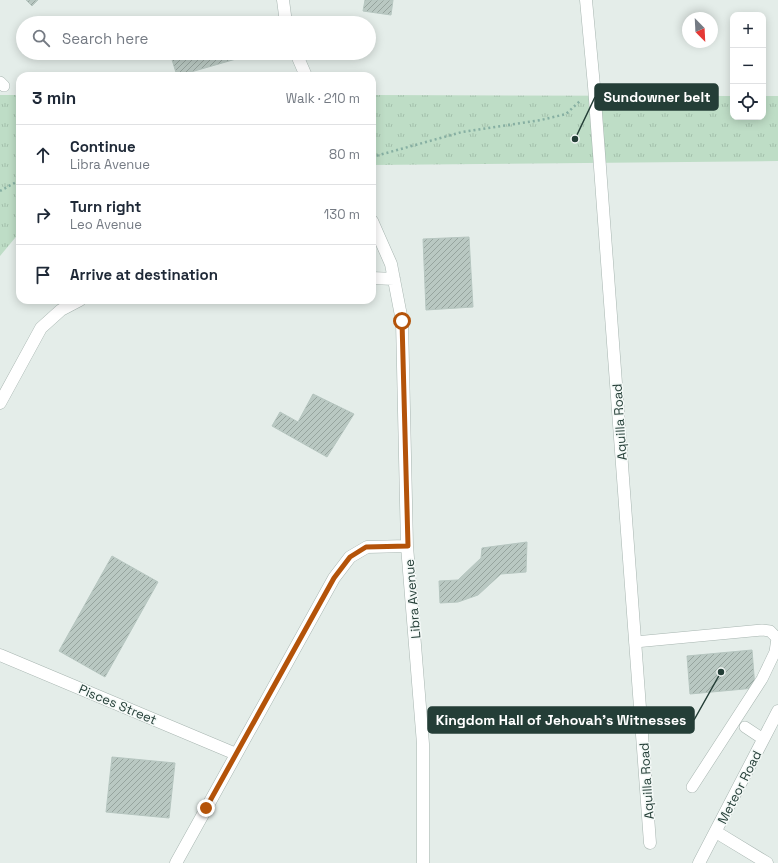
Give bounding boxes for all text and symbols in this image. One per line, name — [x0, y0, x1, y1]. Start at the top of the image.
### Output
north arrow — [682, 12, 718, 48]
map controls — [730, 12, 766, 120]
button: + — [730, 12, 766, 48]
search box — [16, 16, 376, 60]
icon: search — [30, 27, 52, 49]
text: Search here — [62, 29, 148, 48]
button: − — [730, 48, 766, 84]
callout: Sundowner belt — [595, 84, 718, 110]
button: locate — [730, 84, 766, 120]
text: 3 min — [32, 87, 76, 109]
text: Sundowner belt — [603, 88, 711, 106]
text: Walk · 210 m — [286, 90, 360, 107]
text: Continue — [70, 137, 136, 156]
icon: ahead — [32, 144, 54, 166]
text: 80 m — [329, 146, 360, 163]
text: Libra Avenue — [70, 156, 150, 173]
text: Turn right — [70, 197, 141, 216]
icon: right — [32, 204, 54, 226]
text: 130 m — [324, 206, 360, 223]
text: Leo Avenue — [70, 216, 142, 233]
icon: arrive — [32, 264, 54, 286]
text: Arrive at destination — [70, 265, 218, 284]
route start — [393, 312, 411, 330]
street label: Aquilla Road — [608, 383, 631, 461]
street label: Libra Avenue — [401, 558, 424, 639]
street label: Pisces Street — [76, 680, 159, 729]
callout: Kingdom Hall of Jehovah's Witnesses — [428, 707, 694, 733]
text: Kingdom Hall of Jehovah's Witnesses — [436, 711, 686, 729]
street label: Aquilla Road — [635, 742, 658, 820]
street label: Meteor Road — [714, 748, 765, 827]
route end — [197, 799, 215, 817]

